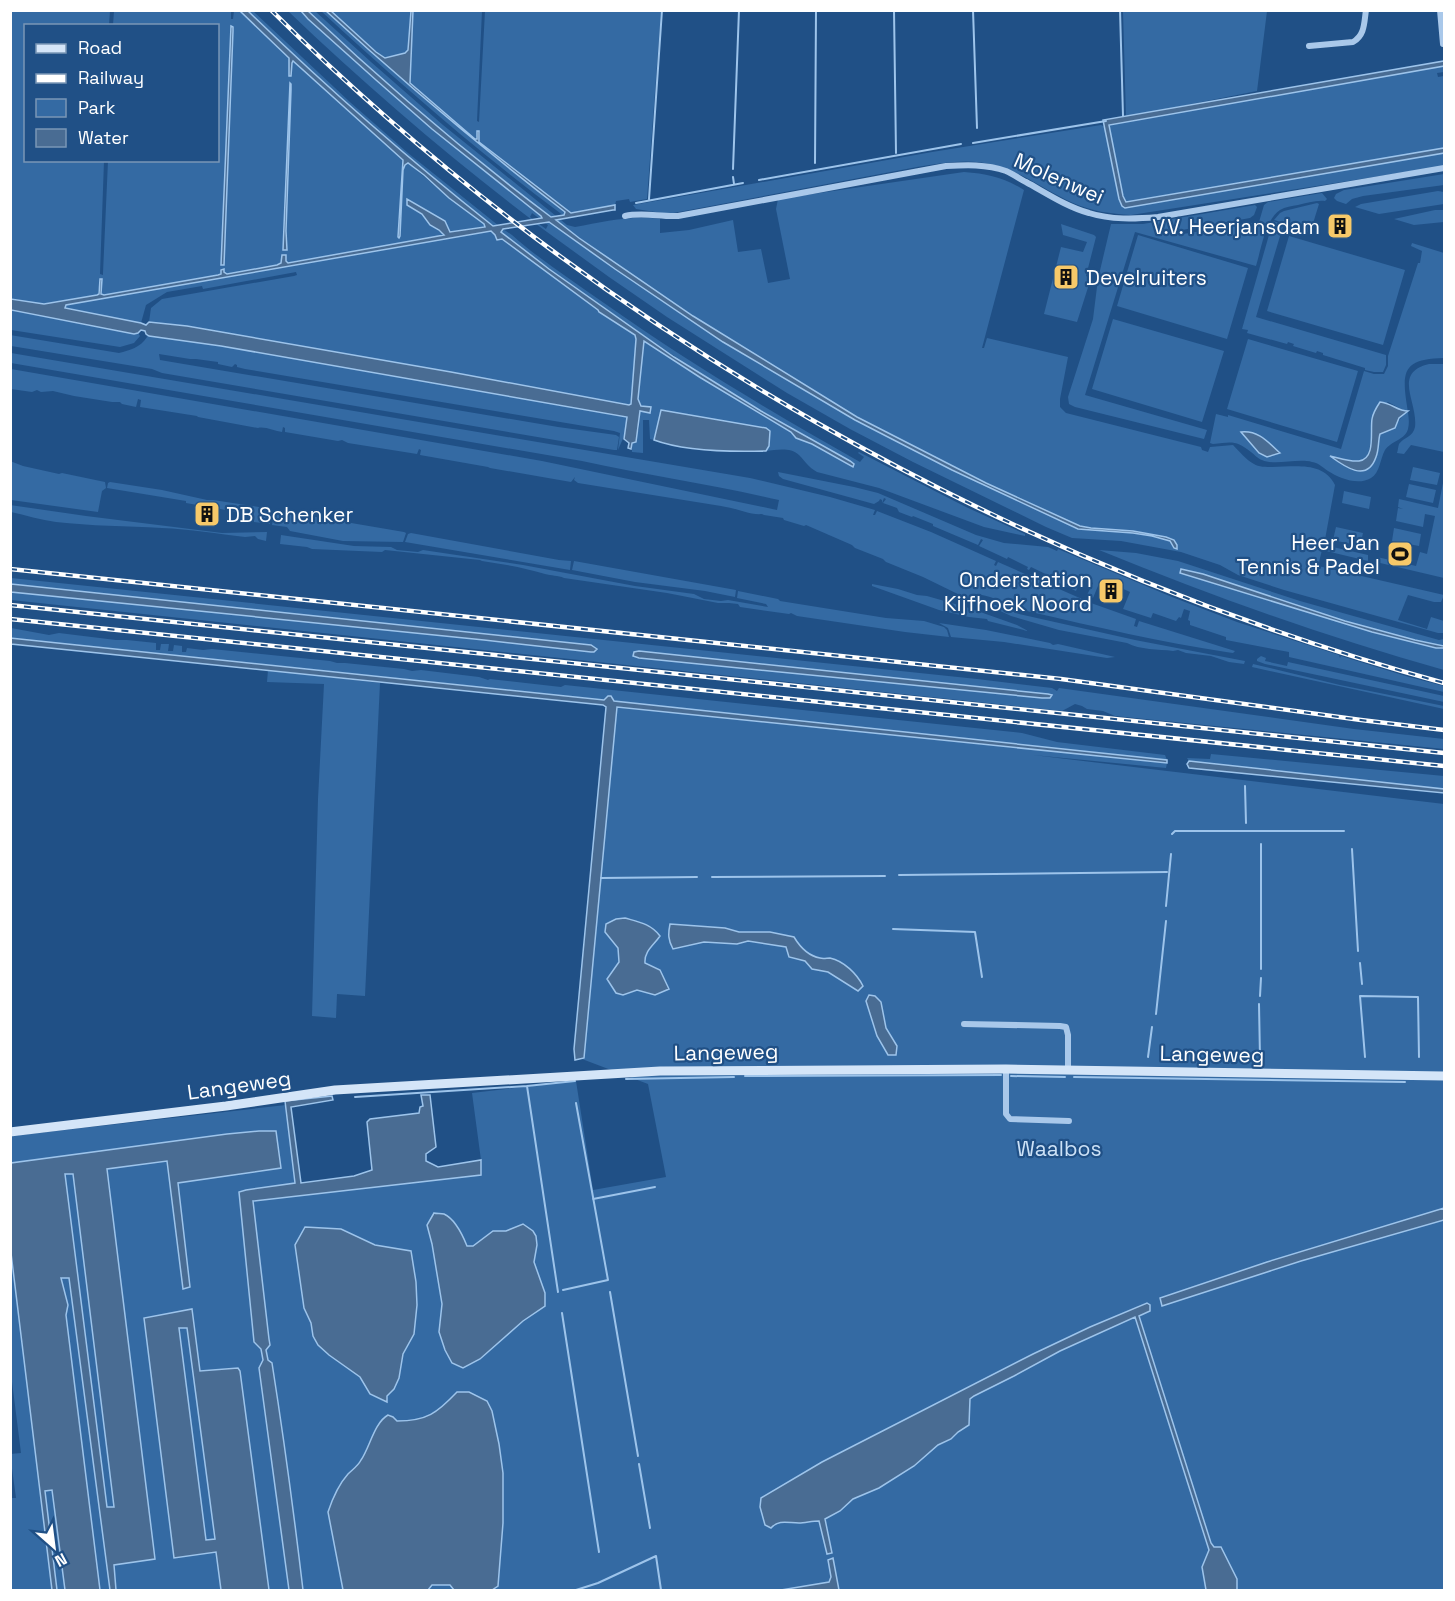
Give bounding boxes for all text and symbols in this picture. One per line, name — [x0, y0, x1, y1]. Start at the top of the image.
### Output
legend — [24, 24, 219, 162]
text: Road — [78, 36, 122, 59]
text: Railway — [78, 66, 144, 89]
text: Park — [78, 96, 116, 119]
text: Water — [78, 126, 129, 149]
street label: Molenwei — [1010, 146, 1108, 210]
building icon: V.V. Heerjansdam — [1325, 211, 1355, 241]
place label: V.V. Heerjansdam — [1152, 213, 1320, 240]
building icon: Develruiters — [1051, 262, 1081, 292]
place label: Develruiters — [1086, 264, 1207, 291]
building icon: DB Schenker — [192, 499, 222, 529]
place label: DB Schenker — [226, 501, 353, 528]
place label: Heer Jan Tennis & Padel — [1237, 529, 1380, 580]
sports icon: Heer Jan Tennis & Padel — [1385, 539, 1415, 569]
place label: Onderstation Kijfhoek Noord — [944, 566, 1092, 617]
building icon: Onderstation Kijfhoek Noord — [1096, 576, 1126, 606]
street label: Langeweg — [673, 1038, 779, 1066]
street label: Langeweg — [1159, 1040, 1265, 1068]
street label: Langeweg — [185, 1064, 293, 1106]
park label: Waalbos — [1016, 1135, 1102, 1162]
north arrow — [24, 1517, 84, 1577]
text: N — [51, 1548, 70, 1572]

